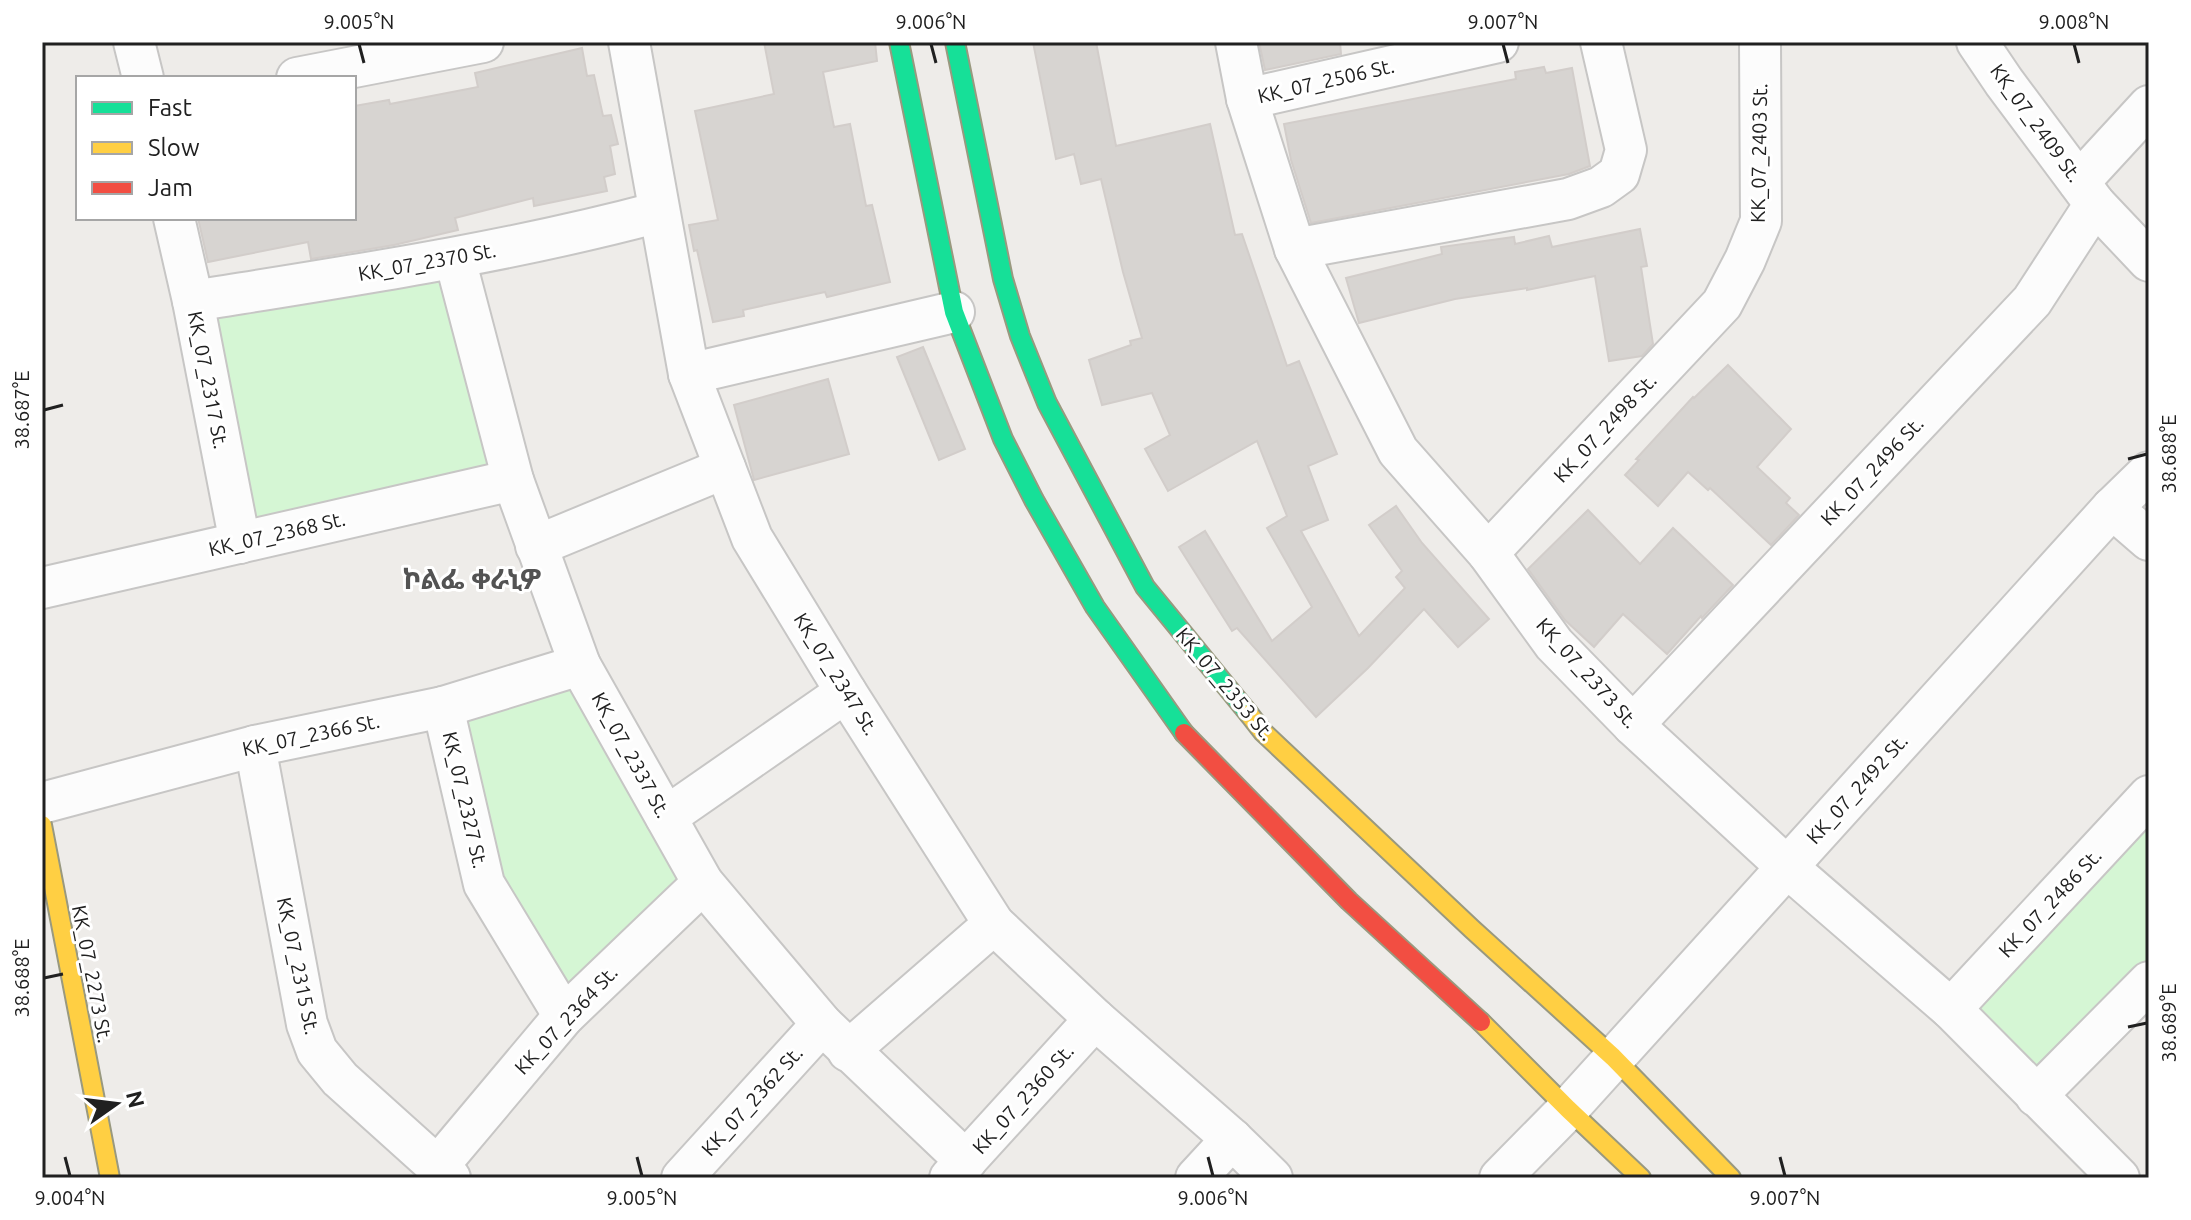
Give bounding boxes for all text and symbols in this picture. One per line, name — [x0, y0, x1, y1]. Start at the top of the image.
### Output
text: 9.005°N — [324, 10, 394, 33]
text: 9.006°N — [896, 10, 966, 33]
text: 9.007°N — [1468, 10, 1538, 33]
text: 9.008°N — [2039, 10, 2109, 33]
street label: KK_07_2506 St. — [1255, 54, 1397, 108]
street label: KK_07_2409 St. — [1985, 59, 2087, 187]
legend — [76, 76, 356, 220]
street label: KK_07_2403 St. — [1746, 83, 1772, 223]
text: Fast — [148, 94, 192, 121]
text: Slow — [148, 134, 200, 161]
text: Jam — [148, 174, 193, 201]
street label: KK_07_2370 St. — [356, 238, 498, 286]
street label: KK_07_2317 St. — [183, 309, 233, 451]
street label: KK_07_2498 St. — [1549, 369, 1661, 487]
text: 38.687°E — [10, 371, 33, 450]
street label: KK_07_2496 St. — [1816, 412, 1928, 530]
text: 38.688°E — [2157, 415, 2180, 494]
street label: KK_07_2368 St. — [206, 507, 348, 561]
district label: ኮልፌ ቀራኒዎ — [403, 563, 541, 594]
street label: KK_07_2347 St. — [789, 608, 883, 740]
street label: KK_07_2373 St. — [1531, 613, 1643, 733]
street label: KK_07_2353 St. — [1171, 623, 1279, 745]
street label: KK_07_2337 St. — [587, 688, 675, 822]
street label: KK_07_2366 St. — [240, 709, 382, 761]
street label: KK_07_2327 St. — [438, 729, 492, 871]
street label: KK_07_2492 St. — [1801, 729, 1913, 849]
street label: KK_07_2486 St. — [1994, 844, 2106, 962]
street label: KK_07_2315 St. — [272, 895, 324, 1037]
street label: KK_07_2273 St. — [67, 903, 117, 1045]
text: 38.688°E — [10, 939, 33, 1018]
street label: KK_07_2364 St. — [510, 961, 622, 1079]
text: 38.689°E — [2157, 984, 2180, 1063]
street label: KK_07_2360 St. — [967, 1039, 1079, 1159]
street label: KK_07_2362 St. — [696, 1041, 808, 1161]
north arrow — [76, 1064, 156, 1144]
text: N — [122, 1088, 150, 1110]
text: 9.004°N — [35, 1186, 105, 1209]
text: 9.005°N — [607, 1186, 677, 1209]
text: 9.006°N — [1178, 1186, 1248, 1209]
text: 9.007°N — [1750, 1186, 1820, 1209]

